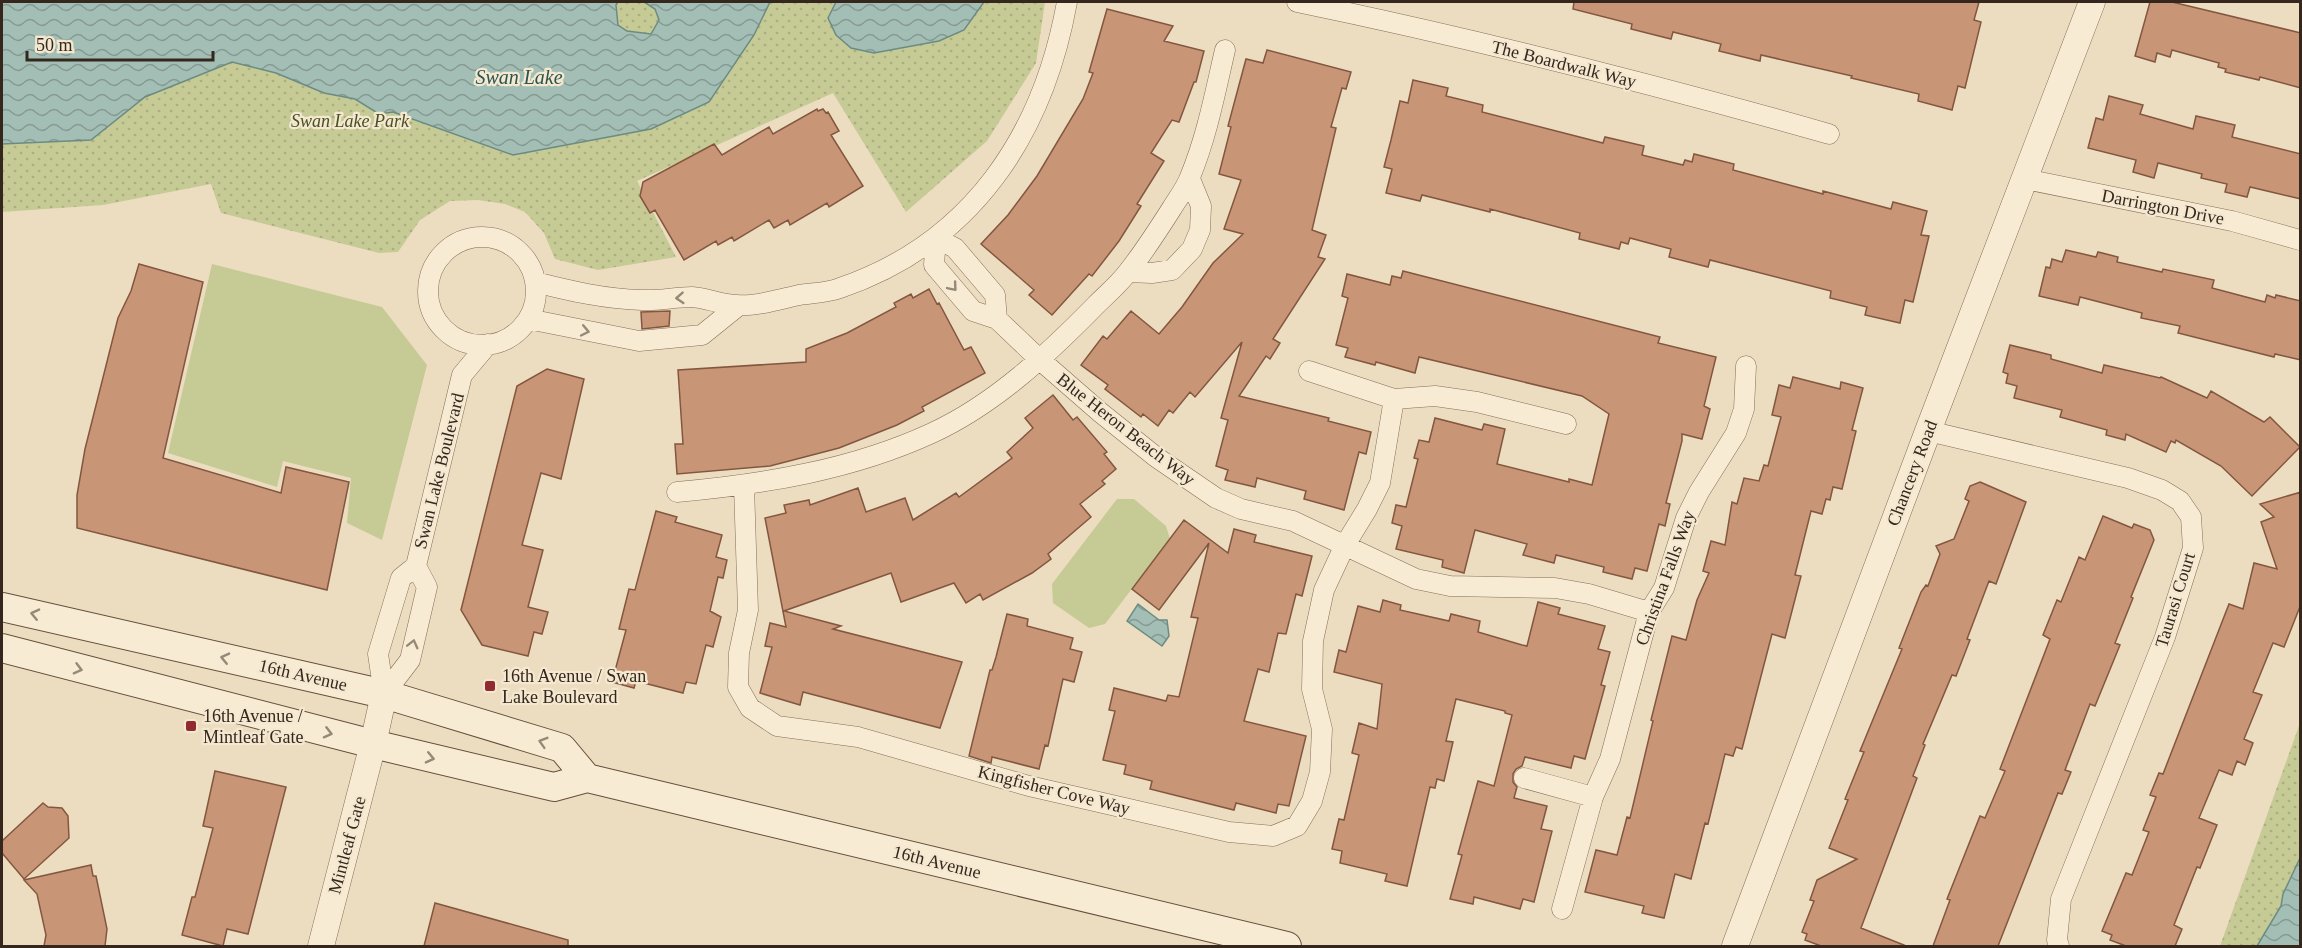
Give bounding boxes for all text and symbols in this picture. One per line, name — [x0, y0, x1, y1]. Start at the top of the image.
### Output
scale bar — [27, 24, 213, 62]
text: 50 m — [36, 35, 73, 55]
street label: The Boardwalk Way — [1490, 36, 1638, 92]
water label: Swan Lake — [475, 66, 563, 88]
park label: Swan Lake Park — [291, 111, 410, 131]
street label: Darrington Drive — [2100, 185, 2226, 229]
one-way arrow — [946, 280, 957, 291]
one-way arrow — [676, 291, 685, 304]
one-way arrow — [580, 324, 590, 337]
street label: Blue Heron Beach Way — [1053, 369, 1199, 489]
street label: Swan Lake Boulevard — [410, 391, 468, 551]
street label: Chancery Road — [1883, 417, 1941, 529]
street label: Christina Falls Way — [1631, 508, 1699, 648]
street label: Taurasi Court — [2151, 550, 2199, 650]
one-way arrow — [30, 609, 40, 622]
one-way arrow — [406, 639, 419, 649]
one-way arrow — [220, 652, 230, 665]
street label: 16th Avenue — [257, 655, 349, 695]
one-way arrow — [73, 661, 83, 674]
place label: 16th Avenue / Swan Lake Boulevard — [502, 666, 646, 707]
marker: 16th Avenue / Swan Lake Boulevard — [483, 679, 497, 693]
place label: 16th Avenue / Mintleaf Gate — [203, 706, 303, 747]
marker: 16th Avenue / Mintleaf Gate — [184, 719, 198, 733]
one-way arrow — [322, 725, 332, 738]
one-way arrow — [538, 737, 549, 749]
one-way arrow — [425, 750, 435, 763]
street label: Kingfisher Cove Way — [976, 761, 1132, 819]
street label: Mintleaf Gate — [324, 794, 370, 896]
street label: 16th Avenue — [891, 841, 983, 883]

